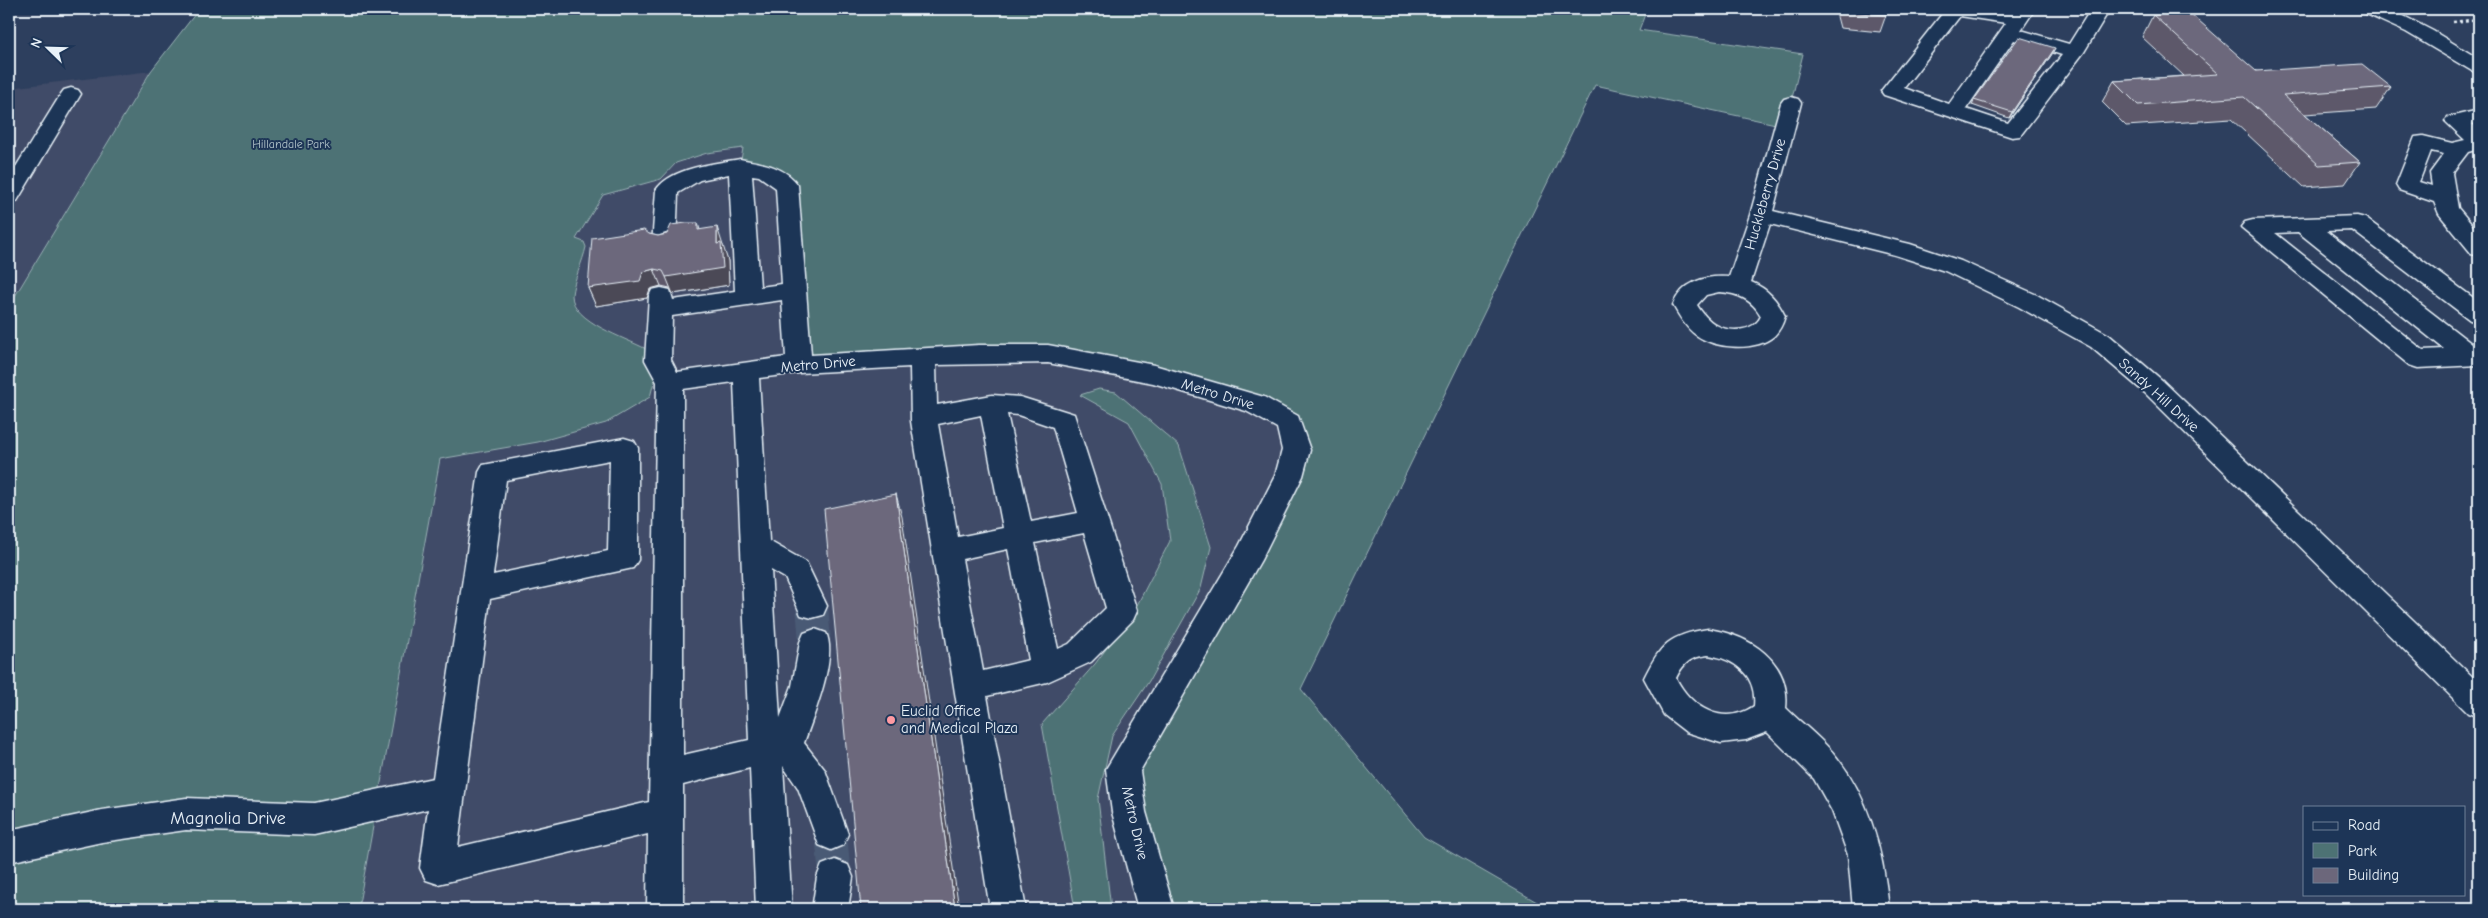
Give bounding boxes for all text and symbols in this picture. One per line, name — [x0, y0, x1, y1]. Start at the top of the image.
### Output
north arrow — [22, 22, 72, 72]
text: N — [27, 36, 46, 51]
street label: Huckleberry Drive — [1740, 136, 1790, 252]
park label: Hillandale Park — [252, 137, 330, 151]
street label: Metro Drive — [780, 352, 857, 376]
street label: Sandy Hill Drive — [2115, 354, 2203, 436]
street label: Metro Drive — [1179, 374, 1257, 414]
place label: Euclid Office and Medical Plaza — [901, 702, 1018, 737]
marker: Euclid Office and Medical Plaza — [885, 714, 897, 726]
street label: Metro Drive — [1118, 784, 1152, 862]
legend — [2303, 806, 2466, 896]
street label: Magnolia Drive — [170, 808, 286, 829]
text: Road — [2348, 816, 2380, 834]
text: Park — [2348, 842, 2377, 860]
text: Building — [2348, 866, 2399, 884]

